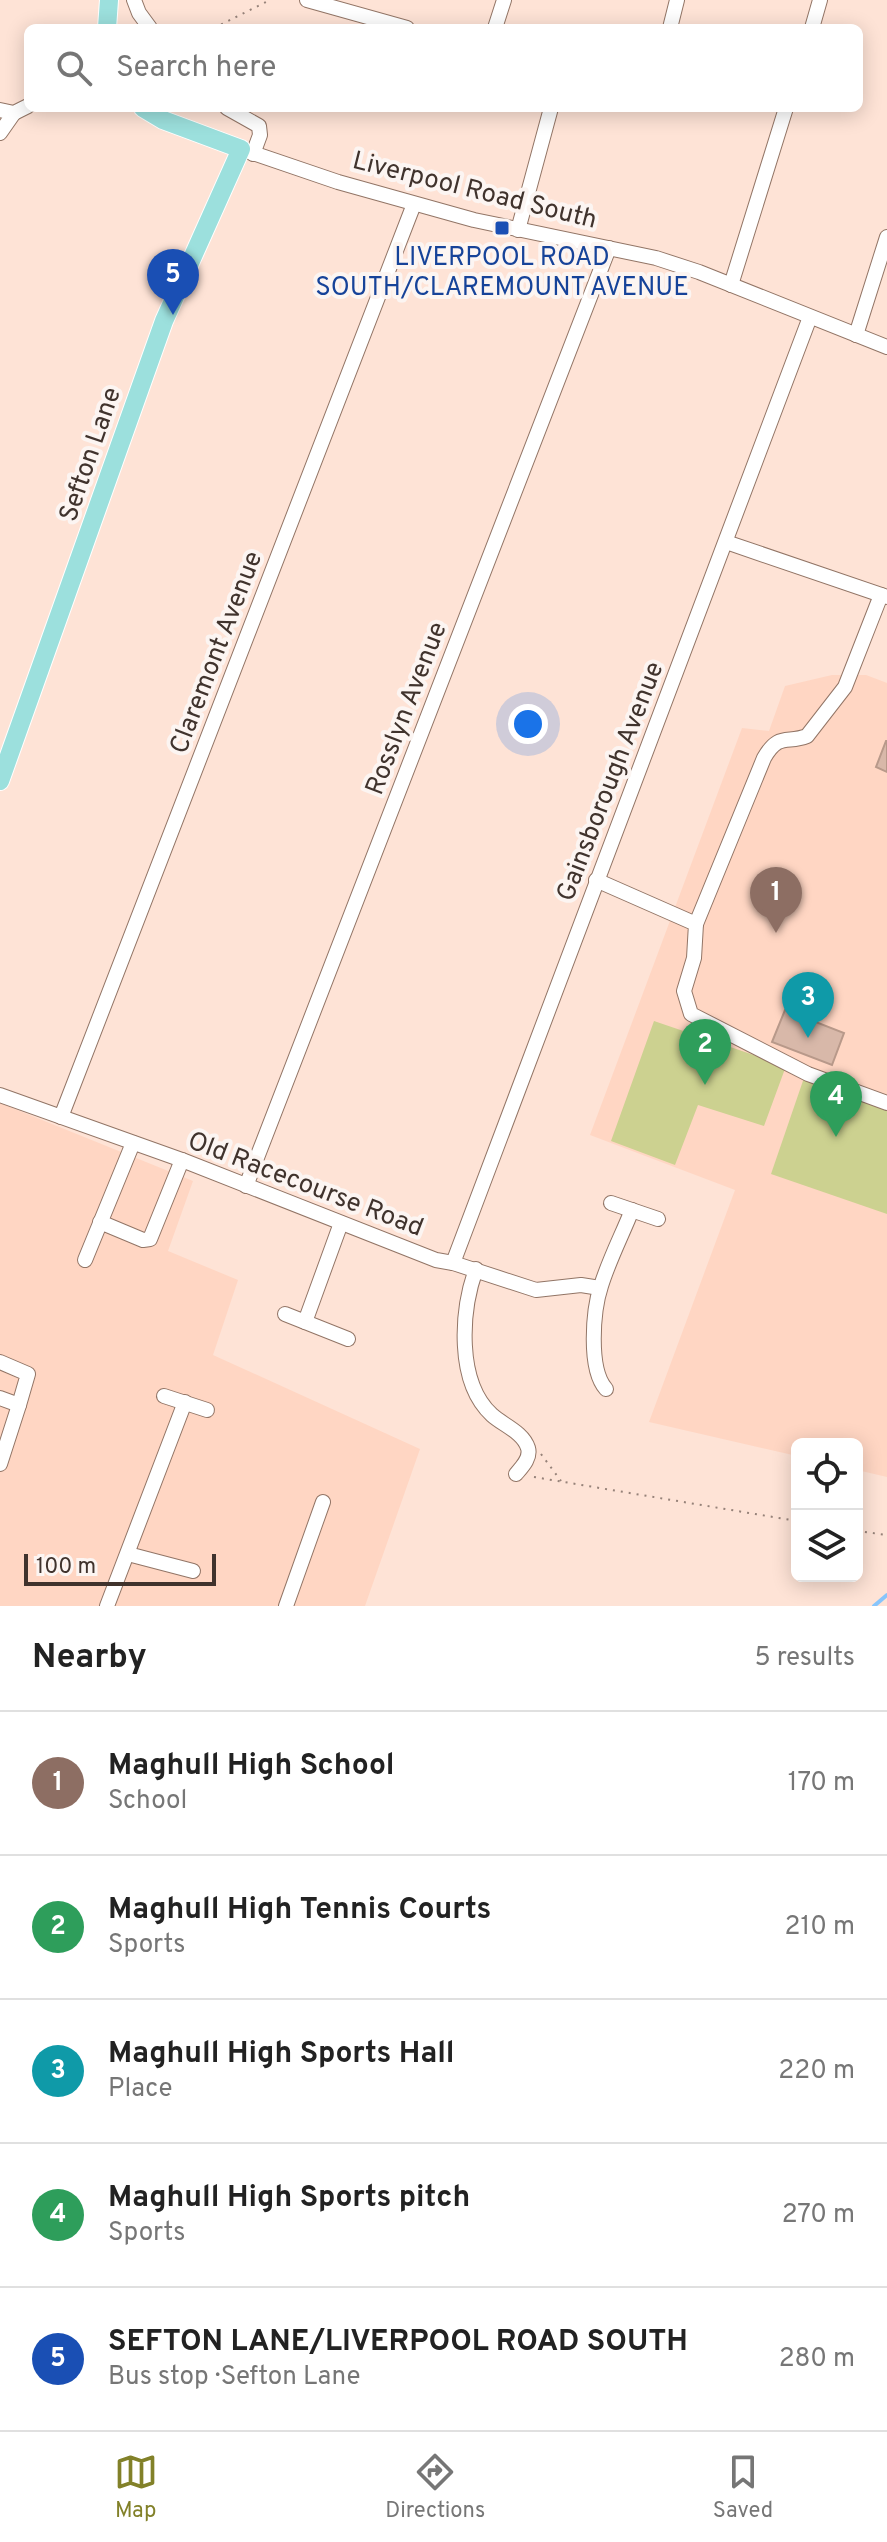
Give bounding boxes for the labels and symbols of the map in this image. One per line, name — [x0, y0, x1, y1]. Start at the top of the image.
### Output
street label: Liverpool Road South — [349, 145, 600, 238]
marker: LIVERPOOL ROAD SOUTH/CLAREMOUNT AVENUE — [493, 219, 511, 237]
place label: LIVERPOOL ROAD SOUTH/CLAREMOUNT AVENUE — [315, 242, 689, 305]
pin: 5 — [147, 249, 199, 315]
street label: Sefton Lane — [53, 383, 130, 526]
street label: Claremont Avenue — [164, 547, 271, 759]
street label: Rosslyn Avenue — [359, 618, 455, 800]
street label: Gainsborough Avenue — [550, 657, 672, 906]
your location — [508, 704, 548, 744]
pin: 1 — [750, 867, 802, 933]
pin: 3 — [782, 972, 834, 1038]
pin: 2 — [679, 1019, 731, 1085]
pin: 4 — [810, 1071, 862, 1137]
street label: Old Racecourse Road — [183, 1125, 428, 1246]
scale bar — [24, 1550, 216, 1586]

